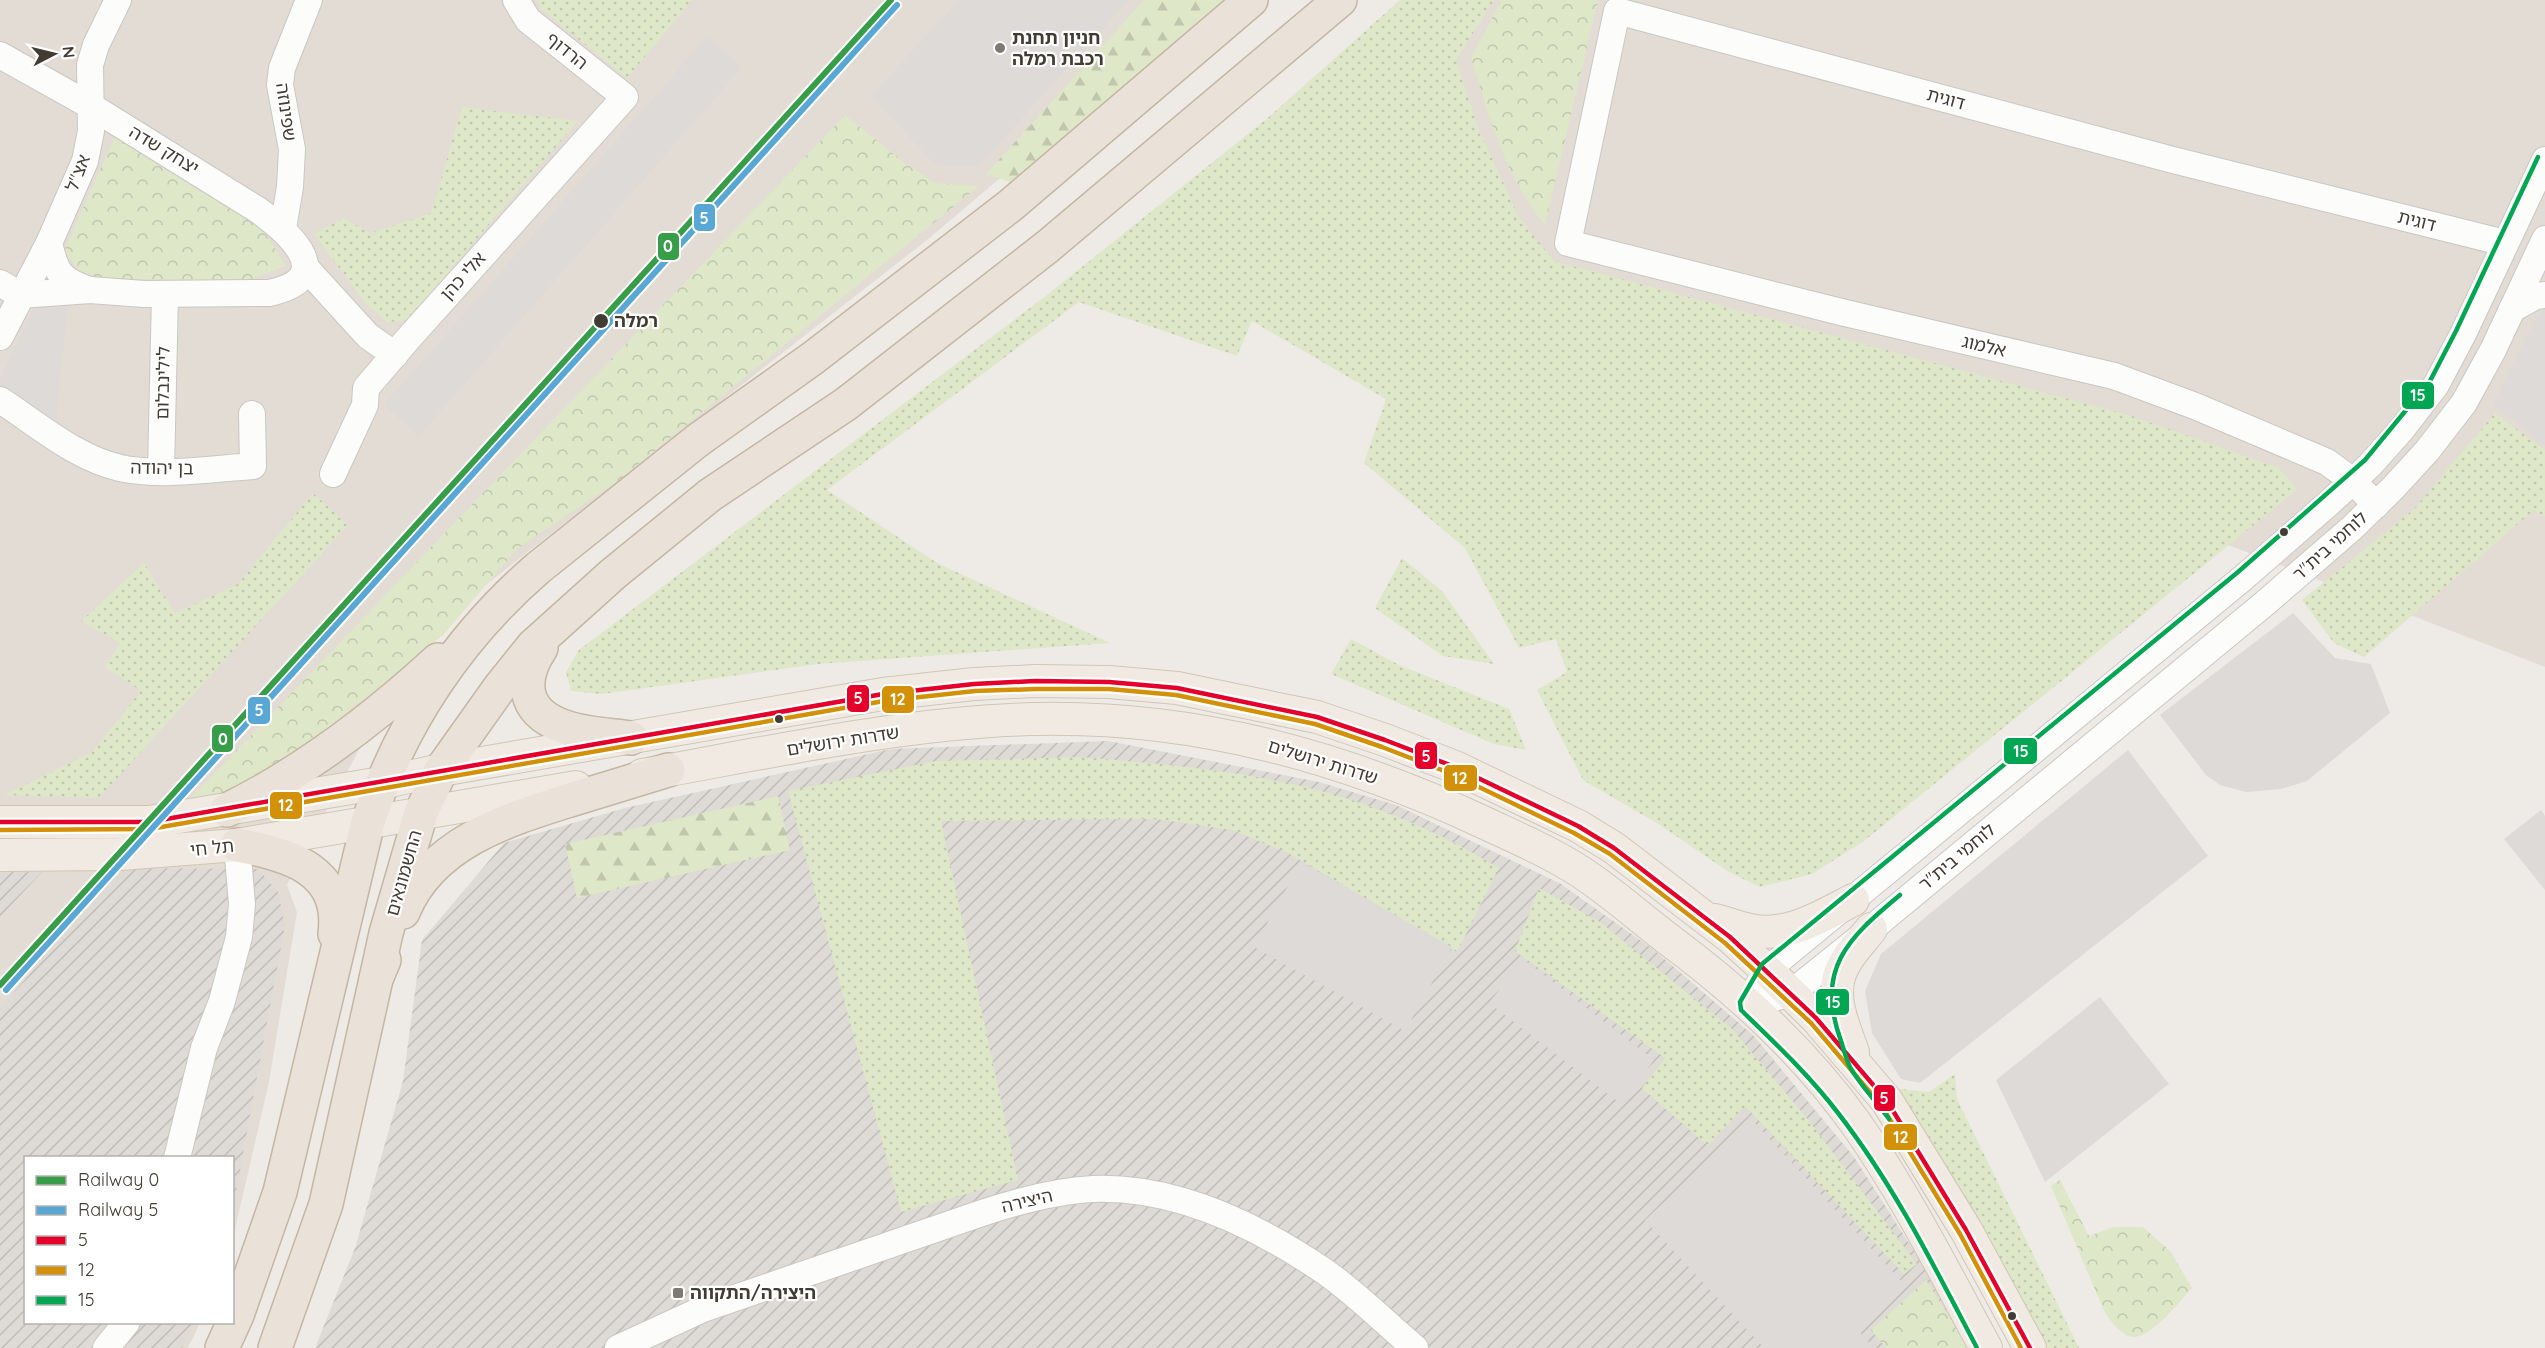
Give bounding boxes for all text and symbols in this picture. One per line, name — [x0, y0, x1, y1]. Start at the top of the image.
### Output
north arrow — [24, 24, 84, 84]
place label: חניון תחנת רכבת רמלה — [1012, 26, 1104, 70]
street label: הרדוף — [542, 27, 593, 74]
marker: חניון תחנת רכבת רמלה — [993, 41, 1007, 55]
text: N — [58, 45, 80, 59]
street label: שפינוזה — [271, 81, 302, 143]
street label: דוגית — [1925, 82, 1968, 115]
street label: יצחק שדה — [125, 120, 203, 179]
street label: אצ"ל — [60, 151, 95, 195]
line badge: 5 — [693, 203, 716, 232]
street label: דוגית — [2396, 205, 2439, 236]
text: 5 — [699, 208, 709, 228]
line badge: 0 — [657, 232, 680, 261]
text: 0 — [663, 236, 673, 256]
street label: אלי כהן — [435, 247, 490, 305]
place label: רמלה — [614, 309, 658, 332]
marker: רמלה — [592, 312, 610, 330]
street label: אלמוג — [1960, 329, 2008, 362]
street label: לילינבלום — [150, 346, 175, 420]
line badge: 15 — [2401, 381, 2435, 410]
text: 15 — [2410, 385, 2426, 405]
street label: בן יהודה — [130, 455, 194, 480]
street label: לוחמי בית"ר — [2288, 506, 2372, 585]
unlabelled marker — [2278, 526, 2290, 538]
line badge: 5 — [846, 684, 870, 713]
line badge: 12 — [881, 685, 915, 714]
text: 5 — [853, 688, 863, 708]
text: 12 — [890, 689, 906, 709]
line badge: 5 — [247, 696, 271, 725]
text: 5 — [254, 700, 264, 720]
unlabelled marker — [773, 713, 785, 725]
street label: שדרות ירושלים — [785, 720, 901, 761]
line badge: 0 — [211, 724, 234, 753]
text: 0 — [218, 729, 228, 749]
street label: שדרות ירושלים — [1265, 734, 1381, 789]
line badge: 15 — [2003, 737, 2038, 765]
line badge: 5 — [1414, 741, 1438, 770]
text: 15 — [2013, 741, 2029, 761]
text: 5 — [1421, 746, 1431, 766]
line badge: 12 — [1443, 764, 1478, 792]
text: 12 — [1452, 768, 1468, 788]
line badge: 12 — [269, 791, 303, 820]
text: 12 — [278, 795, 294, 815]
street label: לוחמי בית"ר — [1914, 818, 2000, 895]
street label: החשמונאים — [380, 827, 427, 919]
street label: תל חי — [189, 834, 235, 861]
line badge: 15 — [1815, 988, 1850, 1016]
text: 15 — [1825, 992, 1841, 1012]
line badge: 5 — [1873, 1084, 1896, 1112]
text: 5 — [1879, 1088, 1889, 1108]
line badge: 12 — [1883, 1123, 1918, 1151]
text: 12 — [1893, 1127, 1909, 1147]
legend — [24, 1156, 234, 1324]
text: Railway 0 — [78, 1168, 159, 1191]
street label: היצירה — [999, 1183, 1055, 1218]
text: Railway 5 — [78, 1198, 158, 1221]
text: 5 — [78, 1228, 88, 1251]
text: 12 — [78, 1258, 95, 1281]
place label: היצירה/התקווה — [690, 1281, 816, 1304]
marker: היצירה/התקווה — [671, 1286, 685, 1300]
text: 15 — [78, 1288, 94, 1311]
unlabelled marker — [2006, 1310, 2018, 1322]

